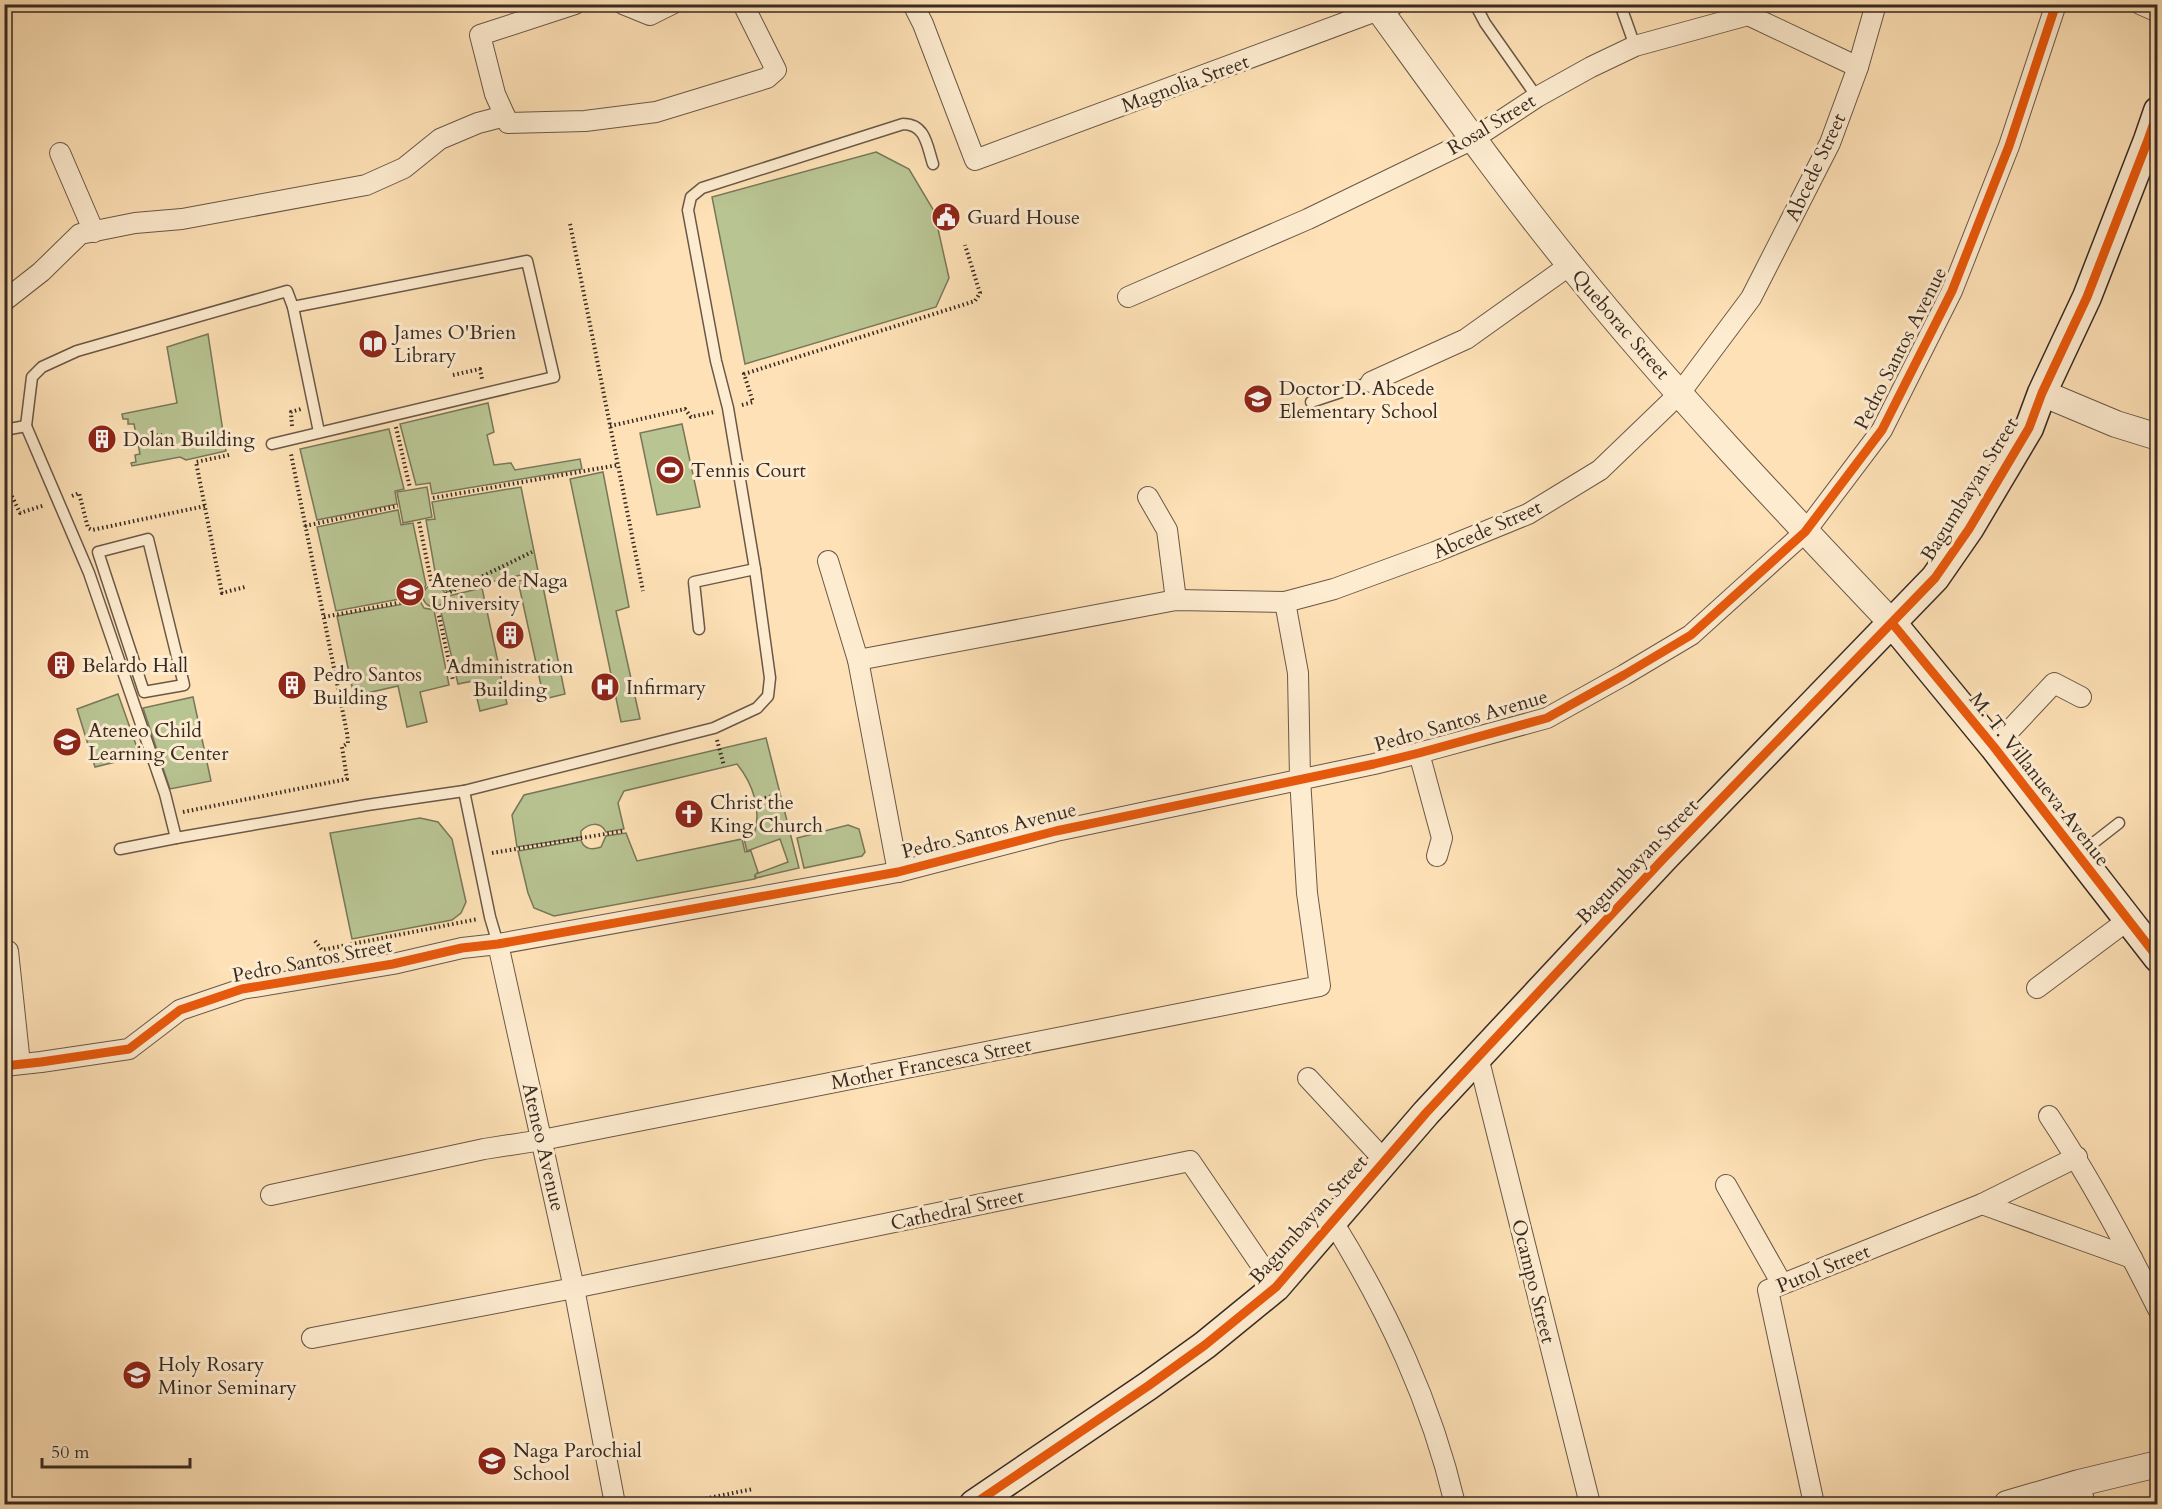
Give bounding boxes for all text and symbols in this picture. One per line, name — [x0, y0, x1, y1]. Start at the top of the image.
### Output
street label: Magnolia Street — [1118, 48, 1253, 119]
street label: Rosal Street — [1442, 87, 1541, 161]
street label: Abcede Street — [1779, 108, 1853, 226]
public building icon: Guard House — [930, 201, 962, 233]
place label: Guard House — [967, 204, 1080, 231]
street label: Pedro Santos Avenue — [1848, 262, 1953, 434]
street label: Queborac Street — [1565, 264, 1676, 386]
place label: James O'Brien Library — [391, 319, 517, 369]
library icon: James O'Brien Library — [357, 328, 389, 360]
place label: Doctor D. Abcede Elementary School — [1279, 375, 1438, 425]
school or university icon: Doctor D. Abcede Elementary School — [1242, 383, 1274, 415]
street label: Bagumbayan Street — [1914, 412, 2025, 566]
building icon: Dolan Building — [86, 423, 118, 455]
place label: Dolan Building — [123, 426, 255, 453]
sports icon: Tennis Court — [654, 454, 686, 486]
place label: Tennis Court — [691, 457, 807, 484]
street label: Abcede Street — [1429, 493, 1546, 565]
place label: Ateneo de Naga University — [431, 567, 568, 617]
school or university icon: Ateneo de Naga University — [394, 576, 426, 608]
building icon: Administration Building — [494, 619, 526, 651]
building icon: Belardo Hall — [45, 649, 77, 681]
place label: Belardo Hall — [82, 652, 188, 679]
place label: Administration Building — [446, 653, 574, 703]
place label: Pedro Santos Building — [313, 661, 422, 711]
building icon: Pedro Santos Building — [276, 669, 308, 701]
hospital icon: Infirmary — [589, 671, 621, 703]
place label: Infirmary — [626, 674, 707, 701]
street label: Pedro Santos Avenue — [1371, 683, 1551, 758]
street label: M. T. Villanueva Avenue — [1963, 687, 2116, 872]
place label: Ateneo Child Learning Center — [88, 717, 229, 767]
school or university icon: Ateneo Child Learning Center — [51, 726, 83, 758]
place label: Christ the King Church — [710, 789, 823, 839]
street label: Bagumbayan Street — [1570, 792, 1705, 930]
street label: Pedro Santos Avenue — [899, 796, 1079, 865]
church icon: Christ the King Church — [673, 798, 705, 830]
street label: Pedro Santos Street — [230, 932, 395, 989]
street label: Mother Francesca Street — [829, 1031, 1034, 1096]
street label: Ateneo Avenue — [516, 1080, 571, 1214]
street label: Bagumbayan Street — [1243, 1149, 1374, 1290]
street label: Cathedral Street — [888, 1182, 1027, 1237]
street label: Ocampo Street — [1505, 1216, 1562, 1347]
street label: Putol Street — [1772, 1237, 1875, 1299]
place label: Holy Rosary Minor Seminary — [158, 1351, 297, 1401]
school or university icon: Holy Rosary Minor Seminary — [121, 1359, 153, 1391]
scale bar — [42, 1431, 190, 1469]
place label: Naga Parochial School — [513, 1437, 642, 1487]
text: 50 m — [51, 1440, 90, 1465]
school or university icon: Naga Parochial School — [476, 1445, 508, 1477]

